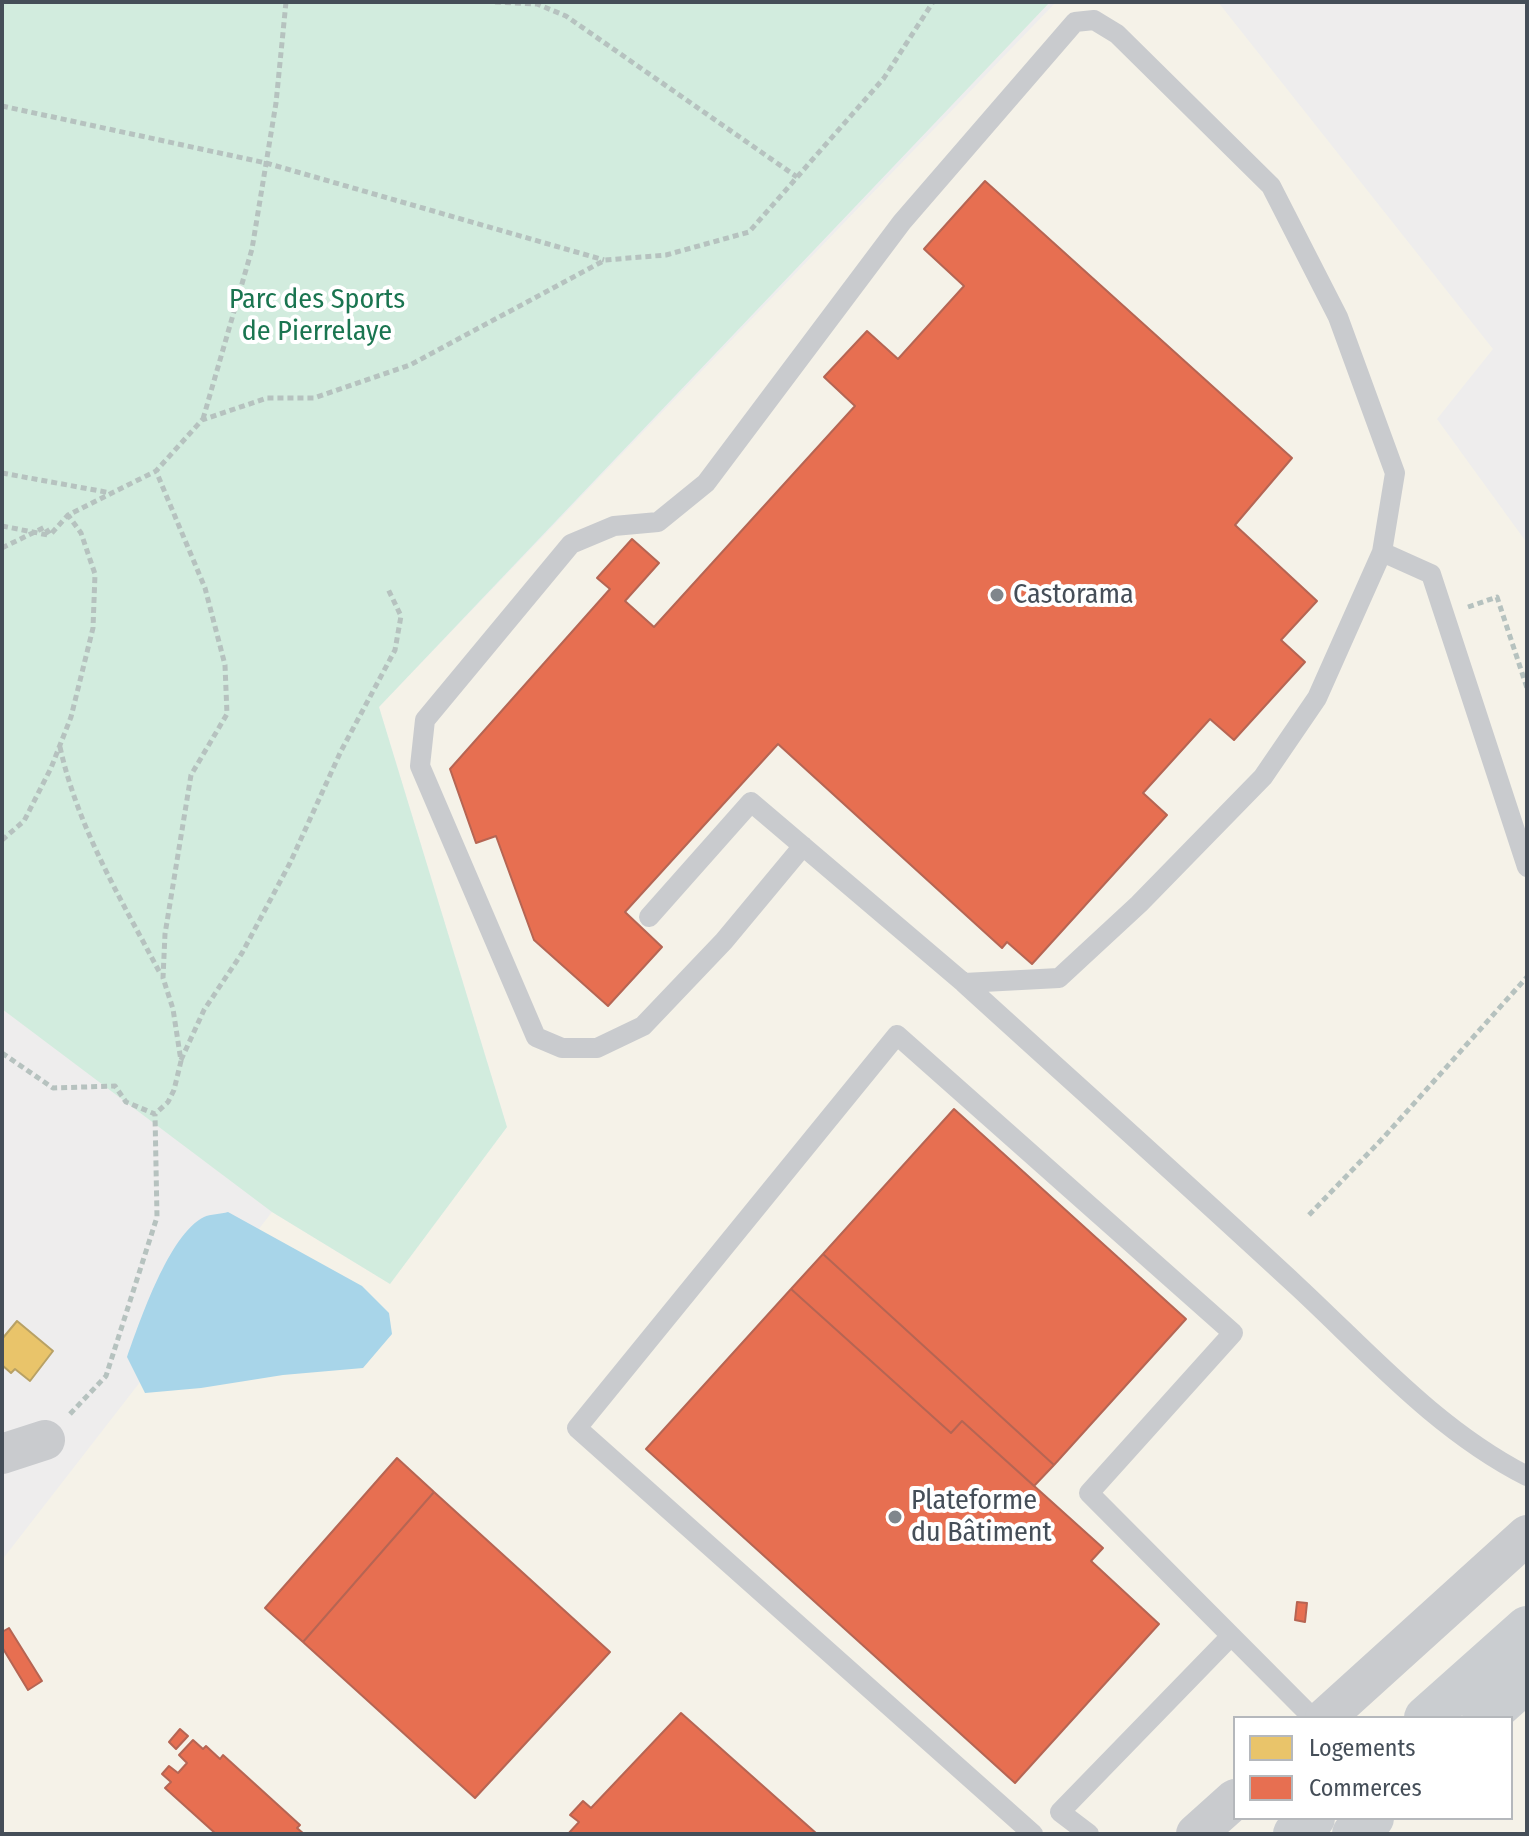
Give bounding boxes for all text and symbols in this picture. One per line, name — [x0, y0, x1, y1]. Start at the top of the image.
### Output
park label: Parc des Sports de Pierrelaye — [229, 283, 405, 349]
place label: Castorama — [1013, 578, 1134, 612]
marker: Castorama — [988, 586, 1006, 604]
place label: Plateforme du Bâtiment — [911, 1484, 1052, 1550]
marker: Plateforme du Bâtiment — [886, 1508, 904, 1526]
legend — [1233, 1716, 1513, 1820]
text: Logements — [1309, 1734, 1416, 1762]
text: Commerces — [1309, 1774, 1422, 1802]

